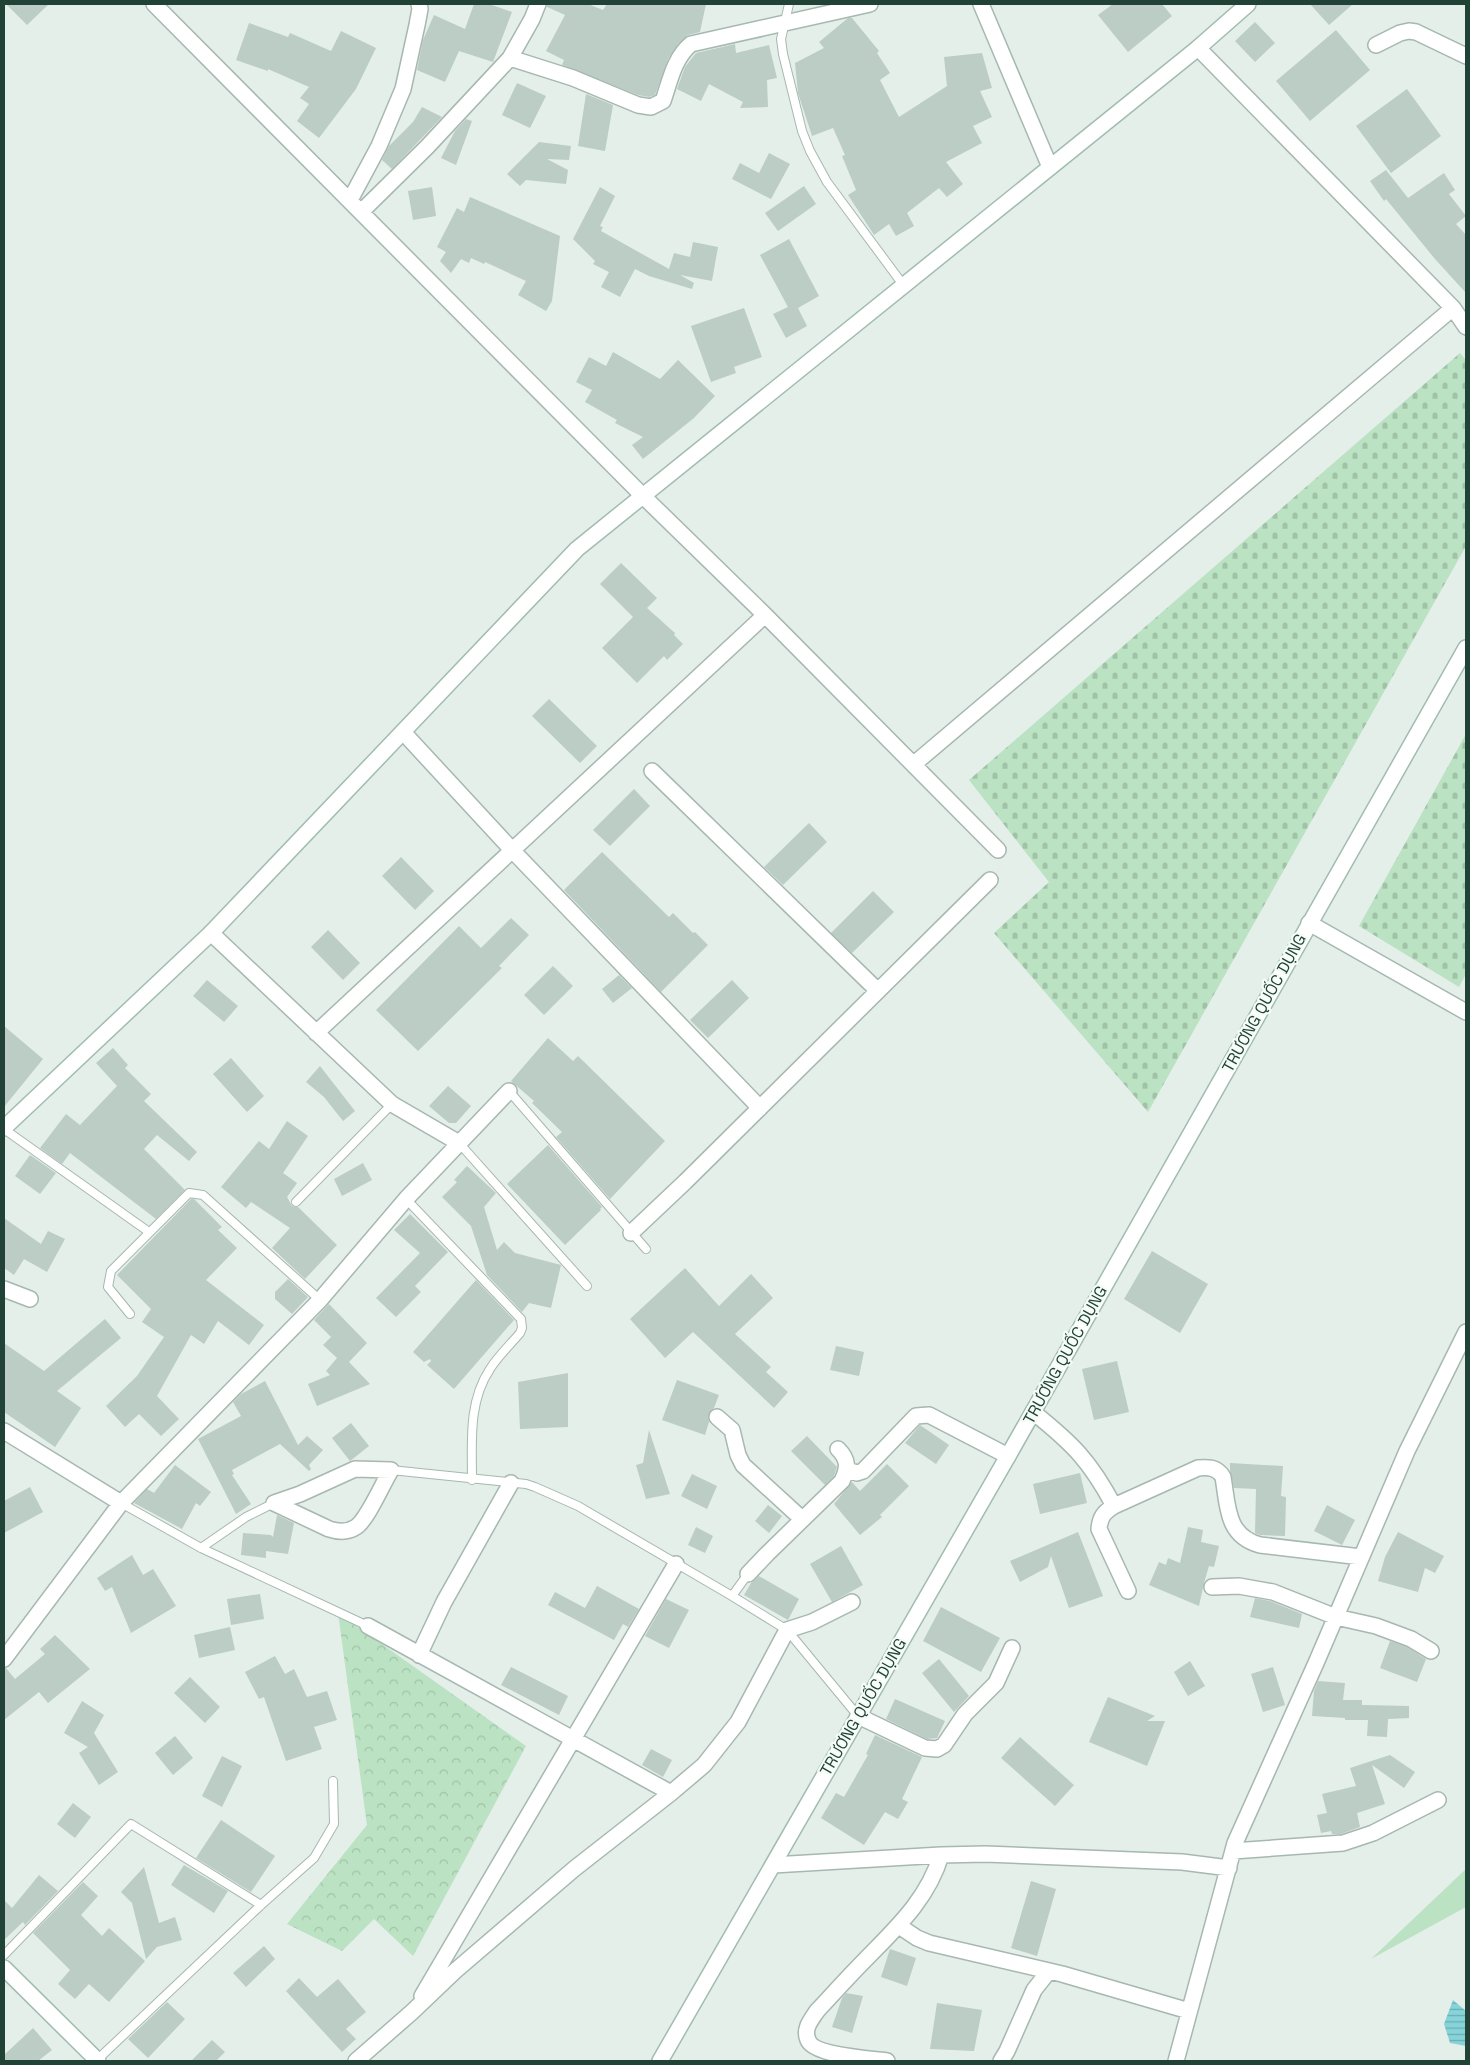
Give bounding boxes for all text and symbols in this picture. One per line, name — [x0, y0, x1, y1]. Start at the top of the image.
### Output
street label: TRƯƠNG QUỐC DỤNG — [1217, 930, 1311, 1076]
street label: TRƯƠNG QUỐC DỤNG — [1018, 1282, 1112, 1428]
street label: TRƯƠNG QUỐC DỤNG — [815, 1634, 911, 1780]

